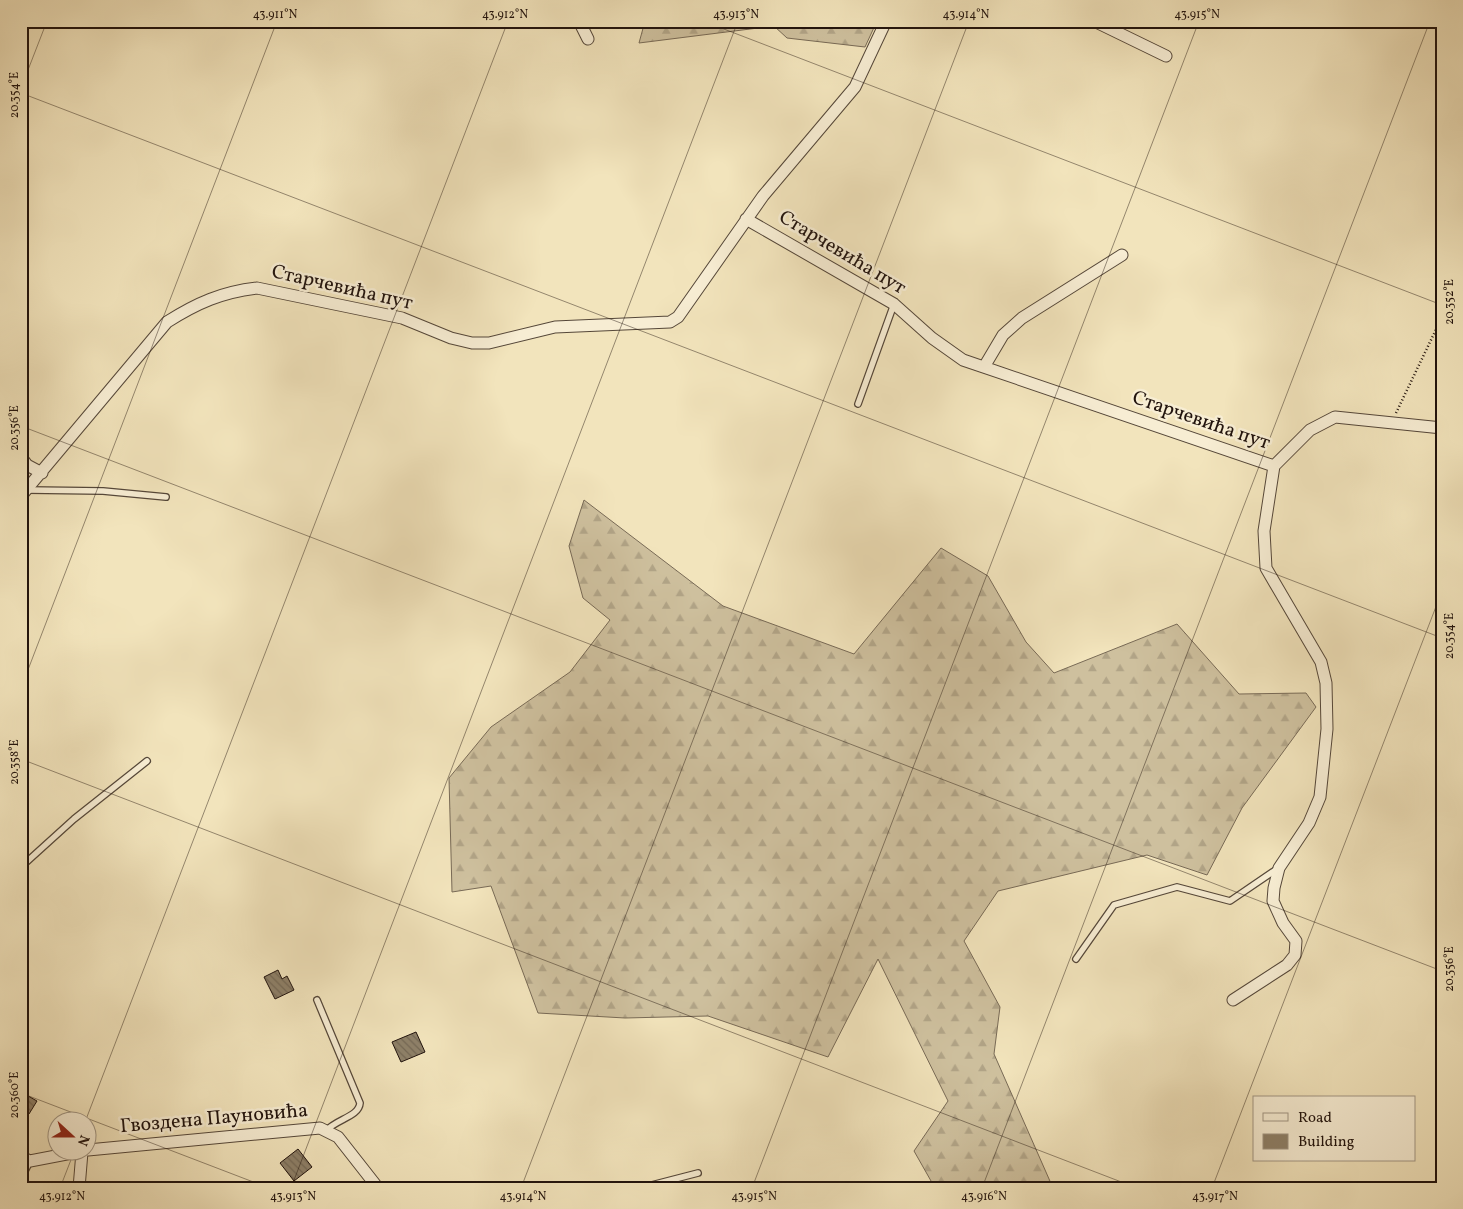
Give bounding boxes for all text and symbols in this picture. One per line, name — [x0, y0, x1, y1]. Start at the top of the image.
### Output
text: 43.911°N — [253, 7, 297, 23]
text: 43.912°N — [482, 7, 528, 23]
text: 43.913°N — [713, 7, 759, 23]
text: 43.914°N — [943, 7, 989, 23]
text: 43.915°N — [1174, 7, 1220, 23]
text: 20.354°E — [7, 72, 23, 118]
street label: Старчевића пут — [773, 204, 911, 302]
street label: Старчевића пут — [269, 258, 415, 318]
text: 20.352°E — [1442, 279, 1458, 325]
street label: Старчевића пут — [1128, 384, 1274, 458]
text: 20.356°E — [7, 405, 23, 451]
text: 20.354°E — [1442, 613, 1458, 659]
text: 20.358°E — [7, 739, 23, 785]
text: 20.356°E — [1442, 946, 1458, 992]
text: 20.360°E — [7, 1072, 23, 1118]
legend — [1253, 1096, 1416, 1162]
street label: Гвоздена Пауновића — [119, 1097, 309, 1141]
text: Road — [1298, 1108, 1332, 1129]
north arrow — [48, 1112, 98, 1162]
text: N — [72, 1132, 93, 1148]
text: Building — [1298, 1132, 1355, 1153]
text: 43.912°N — [39, 1189, 85, 1205]
text: 43.913°N — [270, 1189, 316, 1205]
text: 43.914°N — [500, 1189, 546, 1205]
text: 43.915°N — [731, 1189, 777, 1205]
text: 43.916°N — [961, 1189, 1007, 1205]
text: 43.917°N — [1192, 1189, 1238, 1205]

